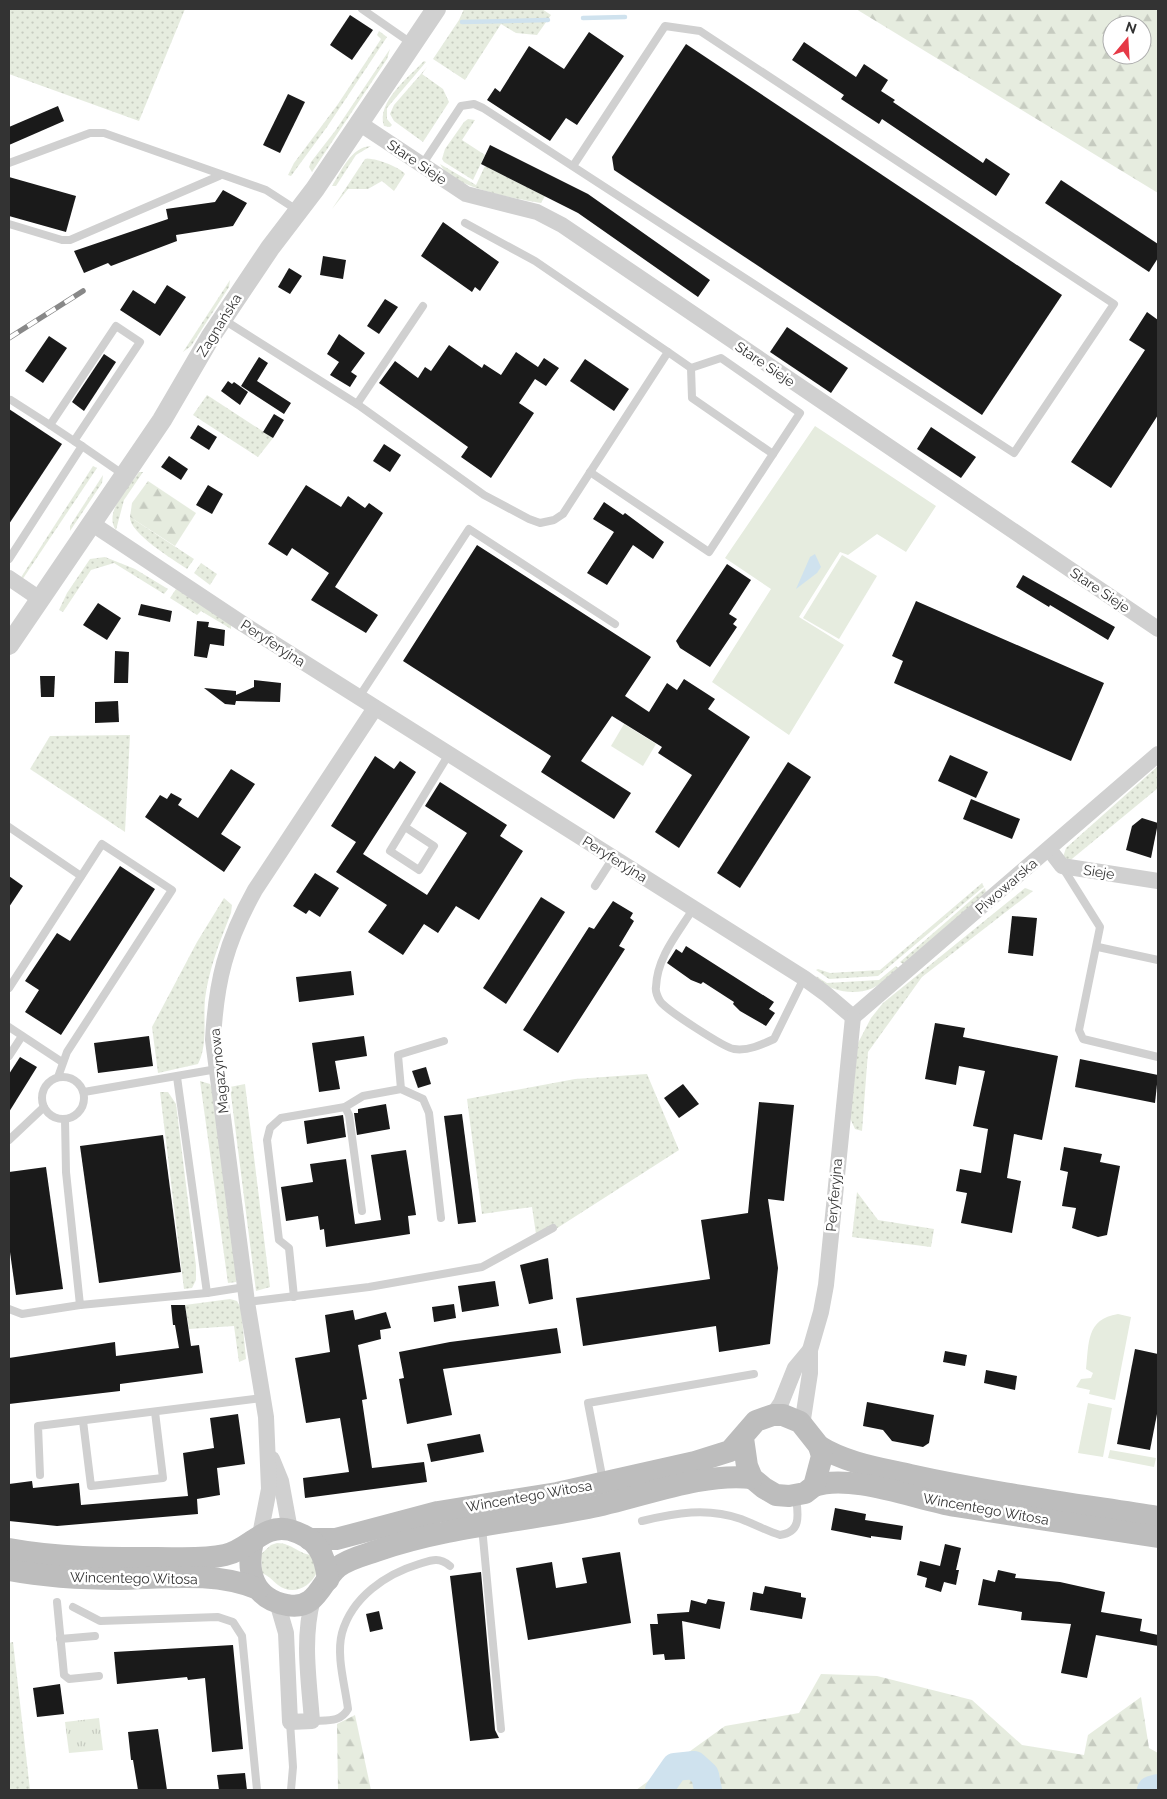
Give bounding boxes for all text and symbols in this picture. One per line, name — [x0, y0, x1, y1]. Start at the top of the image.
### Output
north arrow — [1102, 15, 1152, 65]
text: N — [1123, 18, 1139, 37]
street label: Stare Sieje — [384, 136, 450, 188]
street label: Zagnańska — [193, 291, 245, 359]
street label: Stare Sieje — [732, 338, 798, 390]
street label: Stare Sieje — [1067, 564, 1133, 616]
street label: Peryferyjna — [238, 616, 308, 670]
street label: Peryferyjna — [580, 833, 650, 885]
street label: Piwowarska — [972, 855, 1040, 917]
street label: Sieje — [1082, 862, 1116, 882]
street label: Magazynowa — [207, 1028, 231, 1114]
street label: Peryferyjna — [823, 1158, 845, 1232]
street label: Wincentego Witosa — [465, 1477, 593, 1515]
street label: Wincentego Witosa — [922, 1490, 1050, 1528]
street label: Wincentego Witosa — [70, 1569, 198, 1587]

